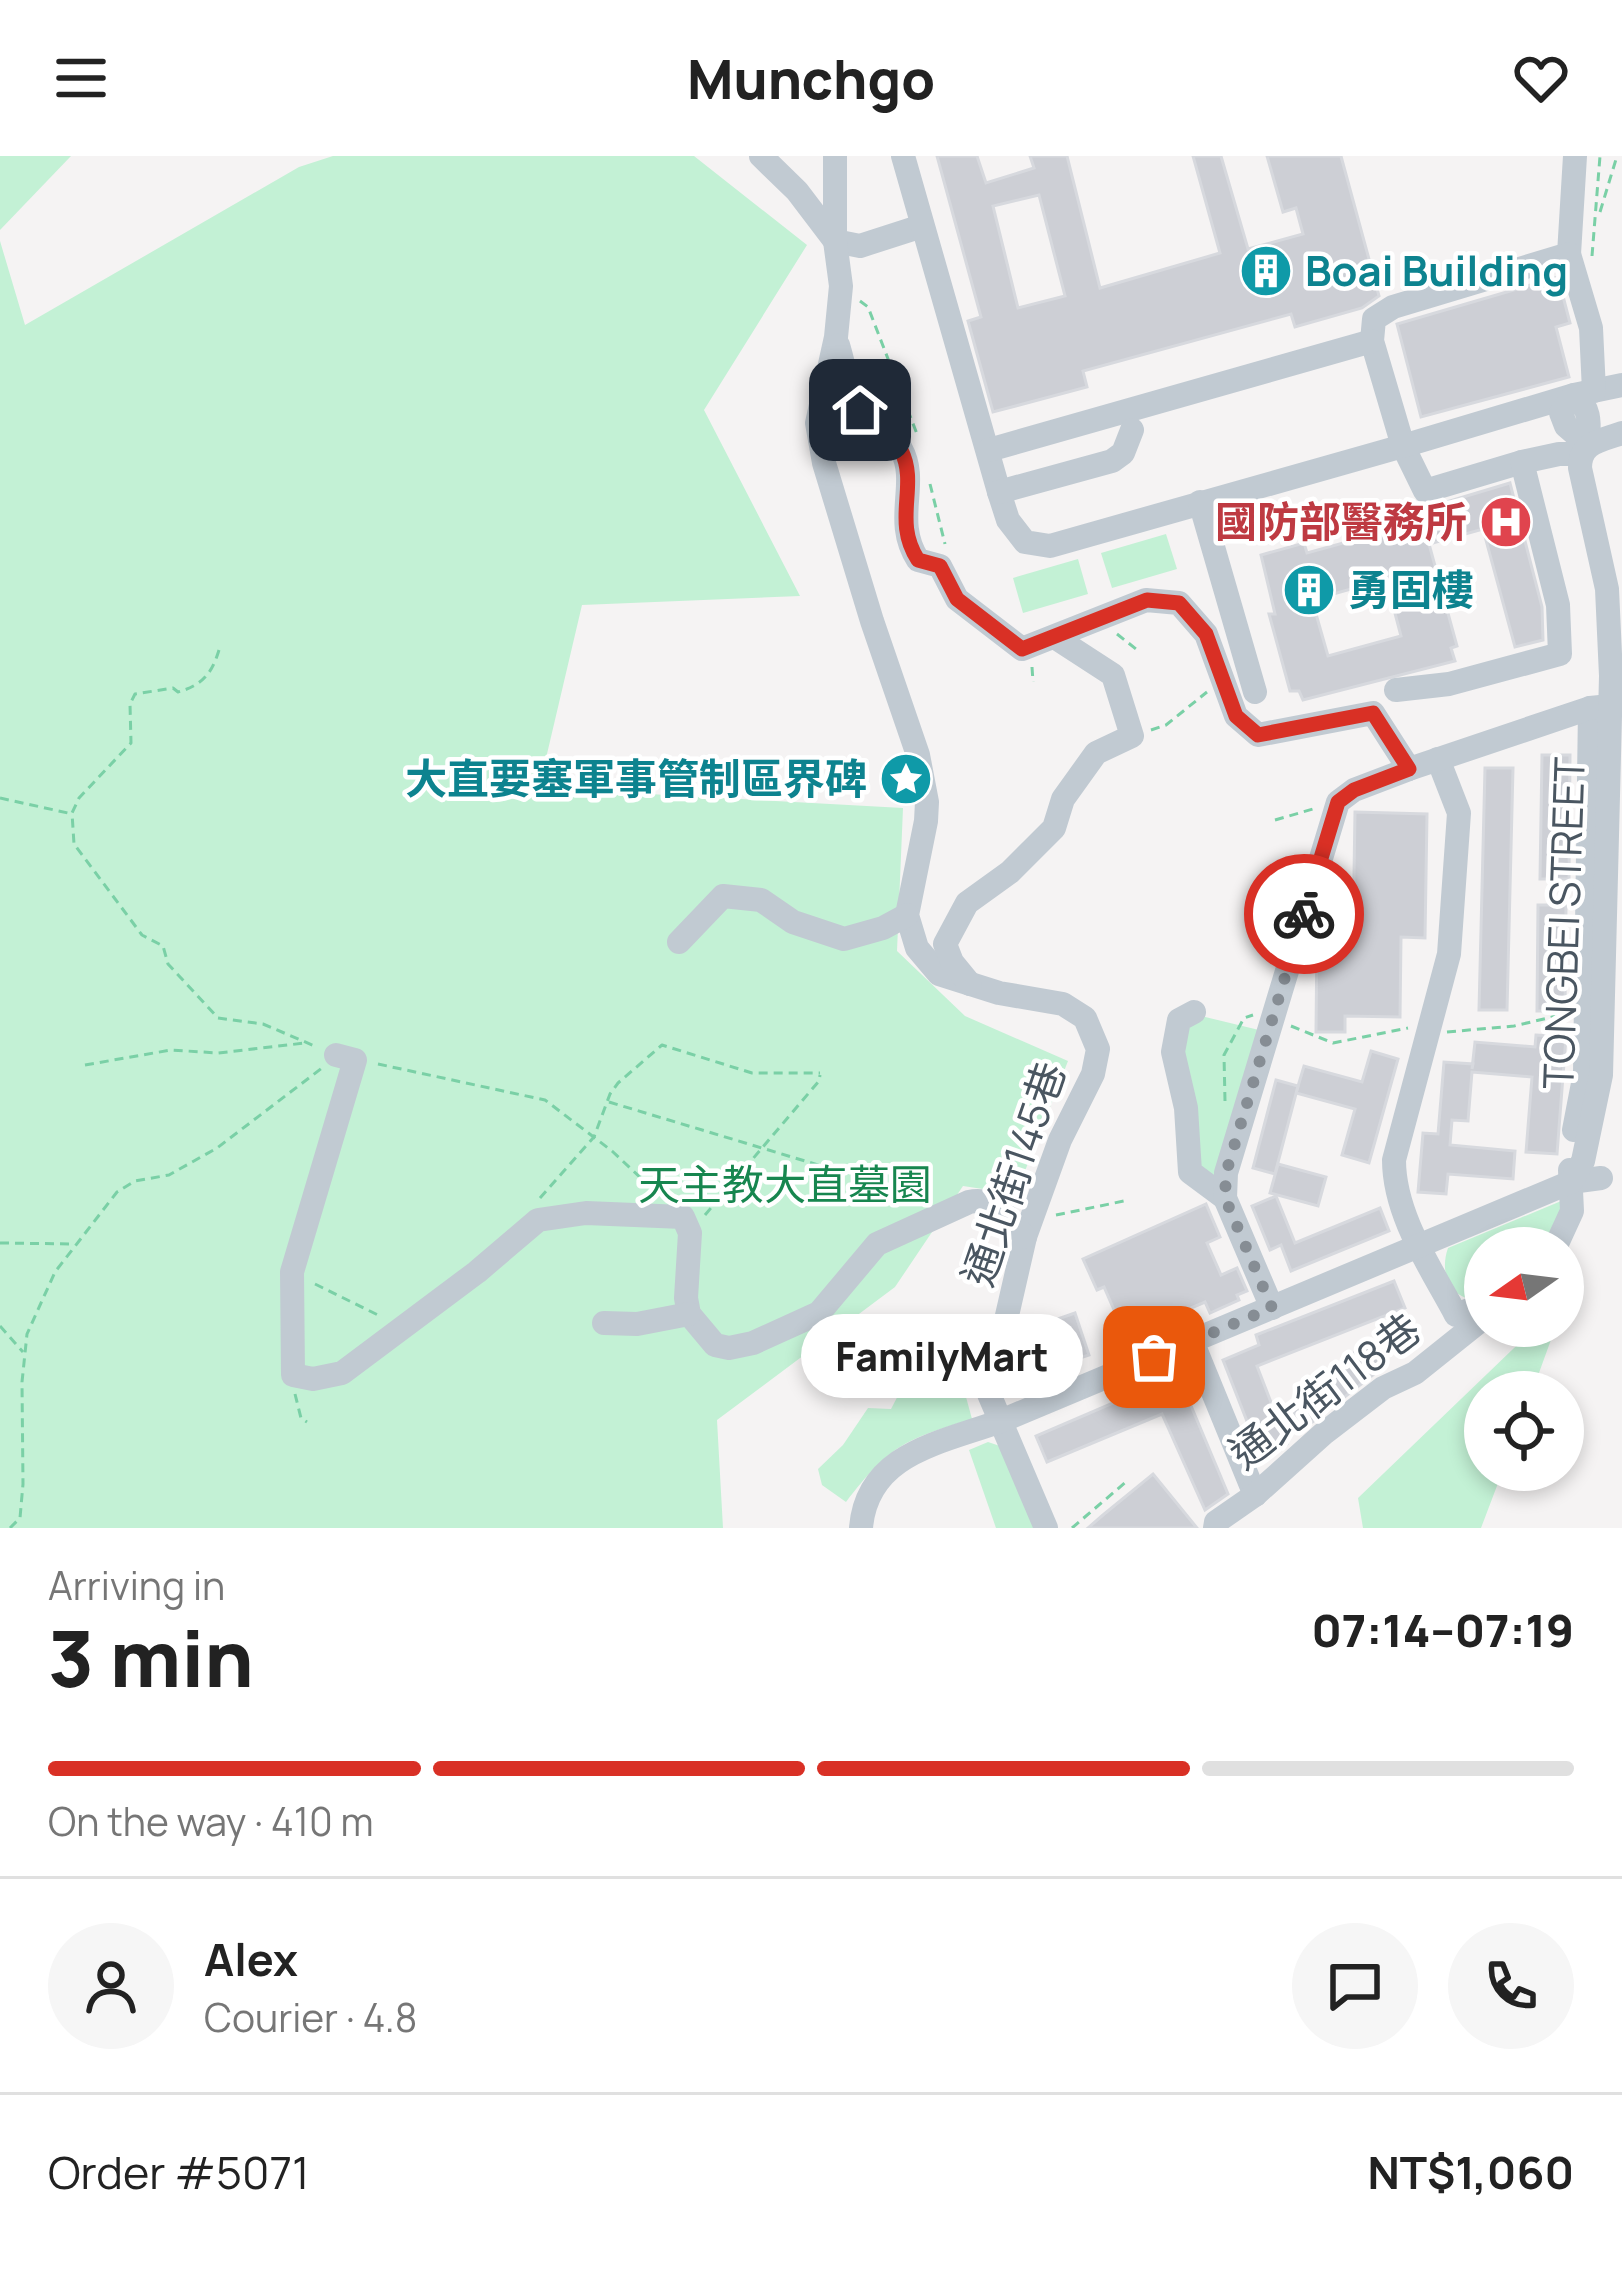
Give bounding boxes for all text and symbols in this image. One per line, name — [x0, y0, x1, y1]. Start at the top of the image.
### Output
text: Munchgo — [687, 41, 935, 115]
icon: menu — [48, 45, 114, 111]
icon: heart — [1508, 45, 1574, 111]
place label: Boai Building — [1305, 241, 1568, 299]
building icon: Boai Building — [1238, 243, 1294, 299]
pin — [809, 359, 911, 461]
icon: home — [827, 377, 893, 443]
place label: 國防部醫務所 — [1215, 492, 1467, 550]
hospital icon: 國防部醫務所 — [1478, 494, 1534, 550]
place label: 勇固樓 — [1348, 560, 1474, 618]
building icon: 勇固樓 — [1281, 562, 1337, 618]
place label: 大直要塞軍事管制區界碑 — [405, 749, 867, 807]
place icon: 大直要塞軍事管制區界碑 — [878, 751, 934, 807]
street label: TONGBEI STREET — [1528, 756, 1598, 1090]
courier — [1244, 854, 1364, 974]
icon: bike — [1271, 881, 1337, 947]
street label: 通北街145巷 — [948, 1054, 1078, 1293]
park label: 天主教大直墓園 — [638, 1155, 932, 1213]
north arrow — [1464, 1227, 1584, 1347]
map controls — [1464, 1227, 1584, 1491]
street label: 通北街118巷 — [1217, 1299, 1432, 1481]
pin — [1103, 1306, 1205, 1408]
callout: FamilyMart — [800, 1315, 1082, 1399]
icon: bag — [1121, 1324, 1187, 1390]
text: FamilyMart — [835, 1329, 1049, 1383]
button: locate — [1464, 1371, 1584, 1491]
text: Arriving in — [48, 1558, 225, 1612]
text: 07:14–07:19 — [1311, 1599, 1574, 1661]
text: 3 min — [48, 1604, 254, 1710]
text: On the way · 410 m — [48, 1794, 374, 1848]
button: person — [48, 1923, 174, 2049]
button: chat — [1292, 1923, 1418, 2049]
button: phone — [1448, 1923, 1574, 2049]
text: Alex — [204, 1928, 298, 1990]
text: Courier · 4.8 — [204, 1990, 417, 2044]
text: Order #5071 — [48, 2141, 310, 2203]
text: NT$1,060 — [1367, 2141, 1574, 2203]

